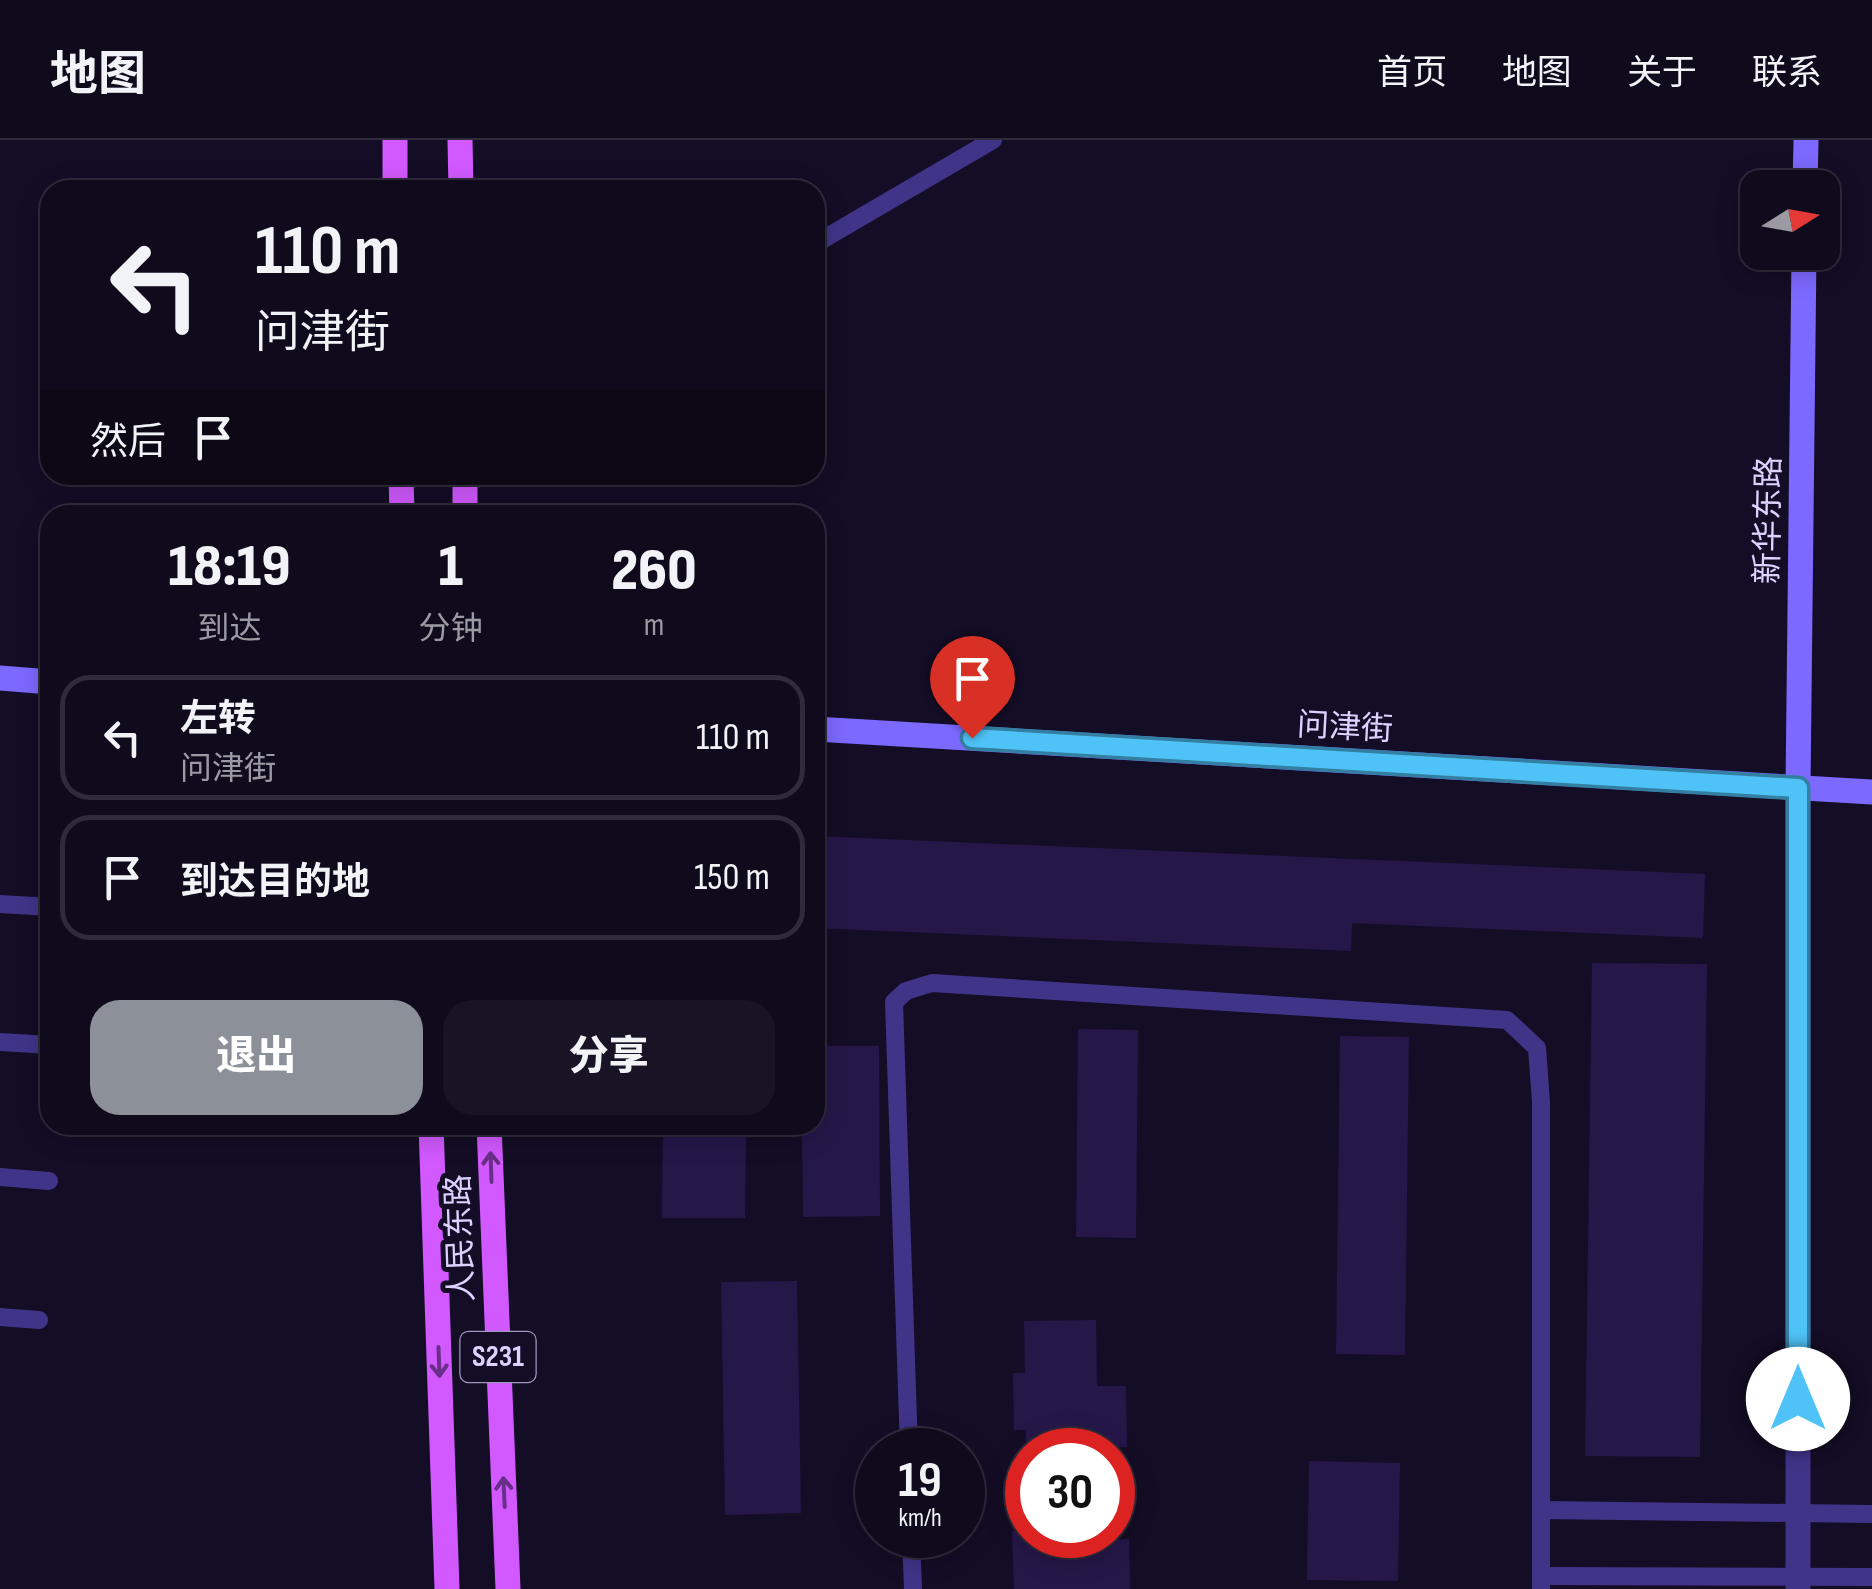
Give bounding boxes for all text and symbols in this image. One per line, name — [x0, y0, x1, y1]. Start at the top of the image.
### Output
text: 地图 — [50, 47, 146, 104]
text: 首页 — [1377, 52, 1447, 95]
text: 地图 — [1502, 52, 1572, 95]
text: 关于 — [1627, 52, 1697, 95]
text: 联系 — [1752, 52, 1822, 95]
north arrow — [1740, 170, 1840, 270]
map controls — [1740, 170, 1840, 270]
text: 110 m — [255, 210, 401, 294]
icon: left — [90, 220, 220, 350]
text: 问津街 — [255, 306, 390, 361]
icon: arrive — [186, 410, 241, 465]
text: 然后 — [90, 420, 166, 465]
street label: 新华东路 — [1748, 456, 1790, 584]
text: 18:19 — [168, 531, 290, 603]
text: 1 — [439, 531, 463, 603]
text: 260 — [611, 535, 697, 607]
text: m — [644, 606, 664, 645]
text: 到达 — [197, 610, 261, 649]
text: 分钟 — [419, 610, 483, 649]
pin — [930, 636, 1015, 739]
icon: arrive — [945, 651, 1000, 706]
text: 左转 — [180, 697, 256, 742]
street label: 问津街 — [1296, 706, 1394, 750]
icon: left — [95, 710, 150, 765]
text: 110 m — [696, 715, 770, 760]
text: 问津街 — [180, 750, 276, 789]
icon: arrive — [95, 850, 150, 905]
text: 150 m — [694, 855, 770, 900]
text: 到达目的地 — [180, 860, 370, 905]
button: 退出 — [90, 1000, 423, 1115]
button: 分享 — [443, 1000, 775, 1115]
one-way arrow — [481, 1151, 500, 1183]
street label: 人民东路 — [439, 1173, 483, 1303]
road number: S231 — [460, 1332, 536, 1382]
one-way arrow — [430, 1346, 449, 1378]
position arrow — [1746, 1347, 1850, 1451]
speed limit sign: 30 — [1005, 1428, 1135, 1558]
text: 19 — [898, 1451, 942, 1511]
one-way arrow — [494, 1476, 513, 1508]
text: km/h — [898, 1503, 942, 1534]

